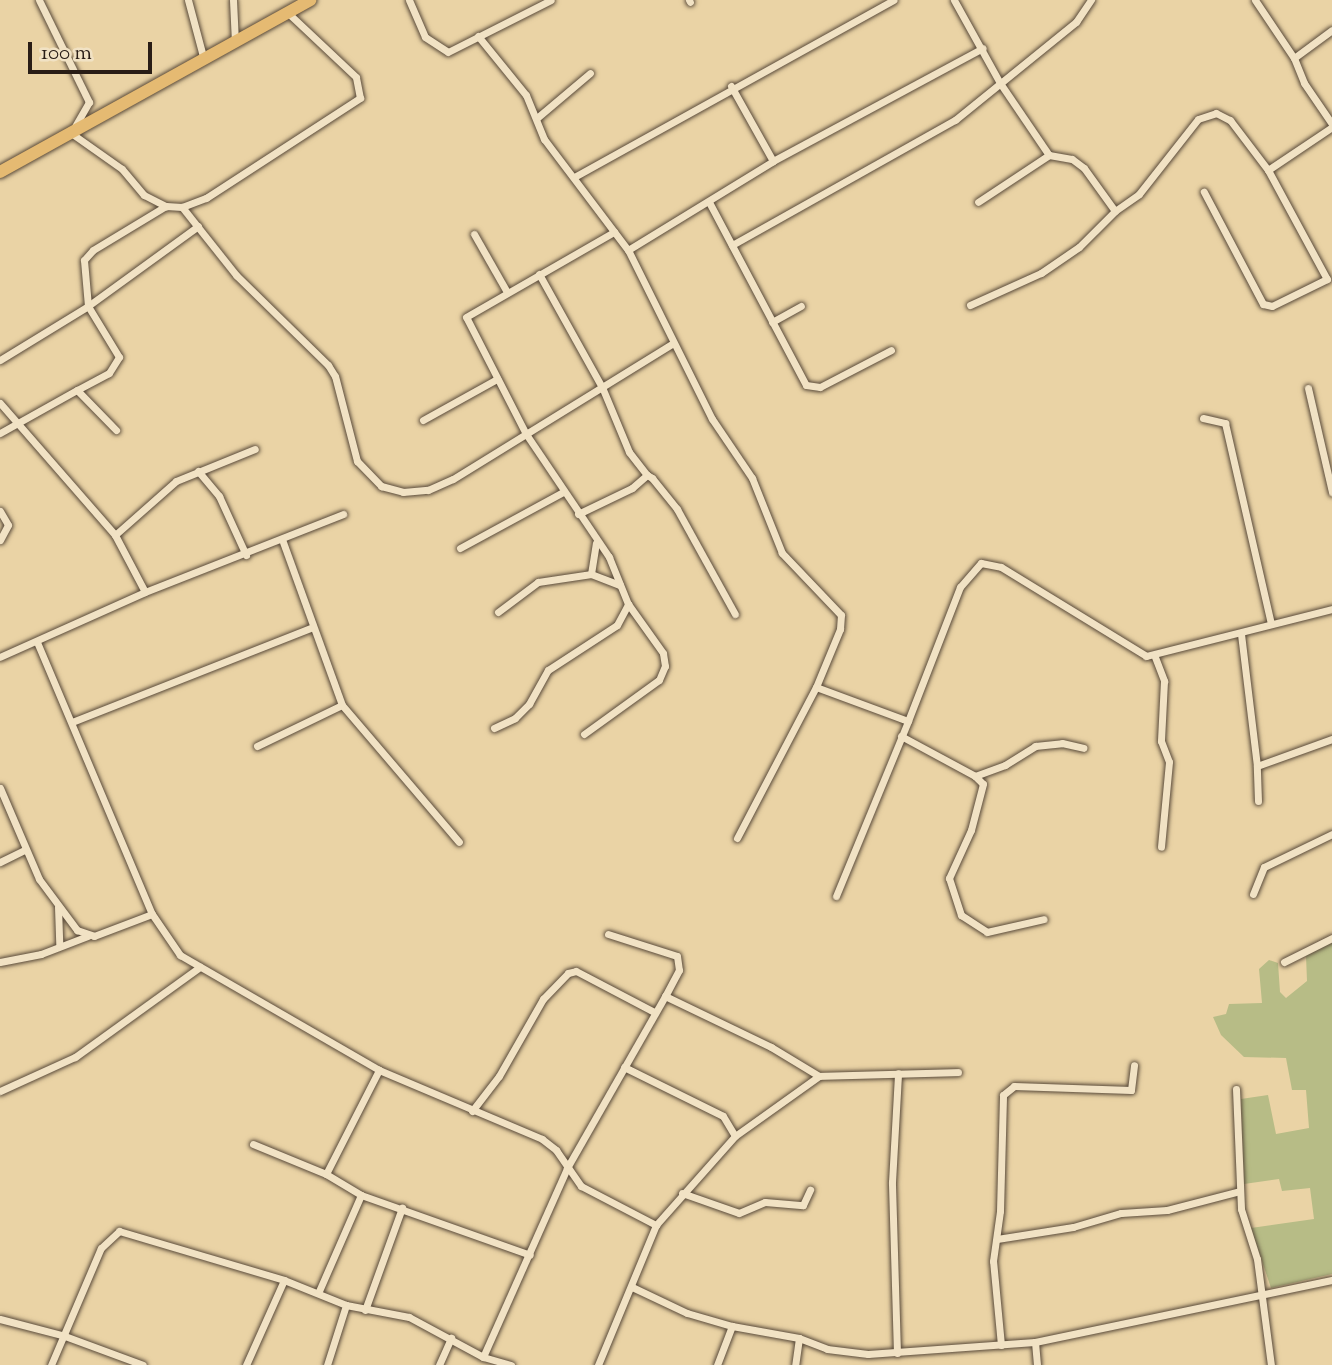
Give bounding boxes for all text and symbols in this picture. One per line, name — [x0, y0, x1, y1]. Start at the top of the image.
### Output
scale bar — [32, 28, 156, 72]
text: 100 m — [41, 39, 92, 69]

